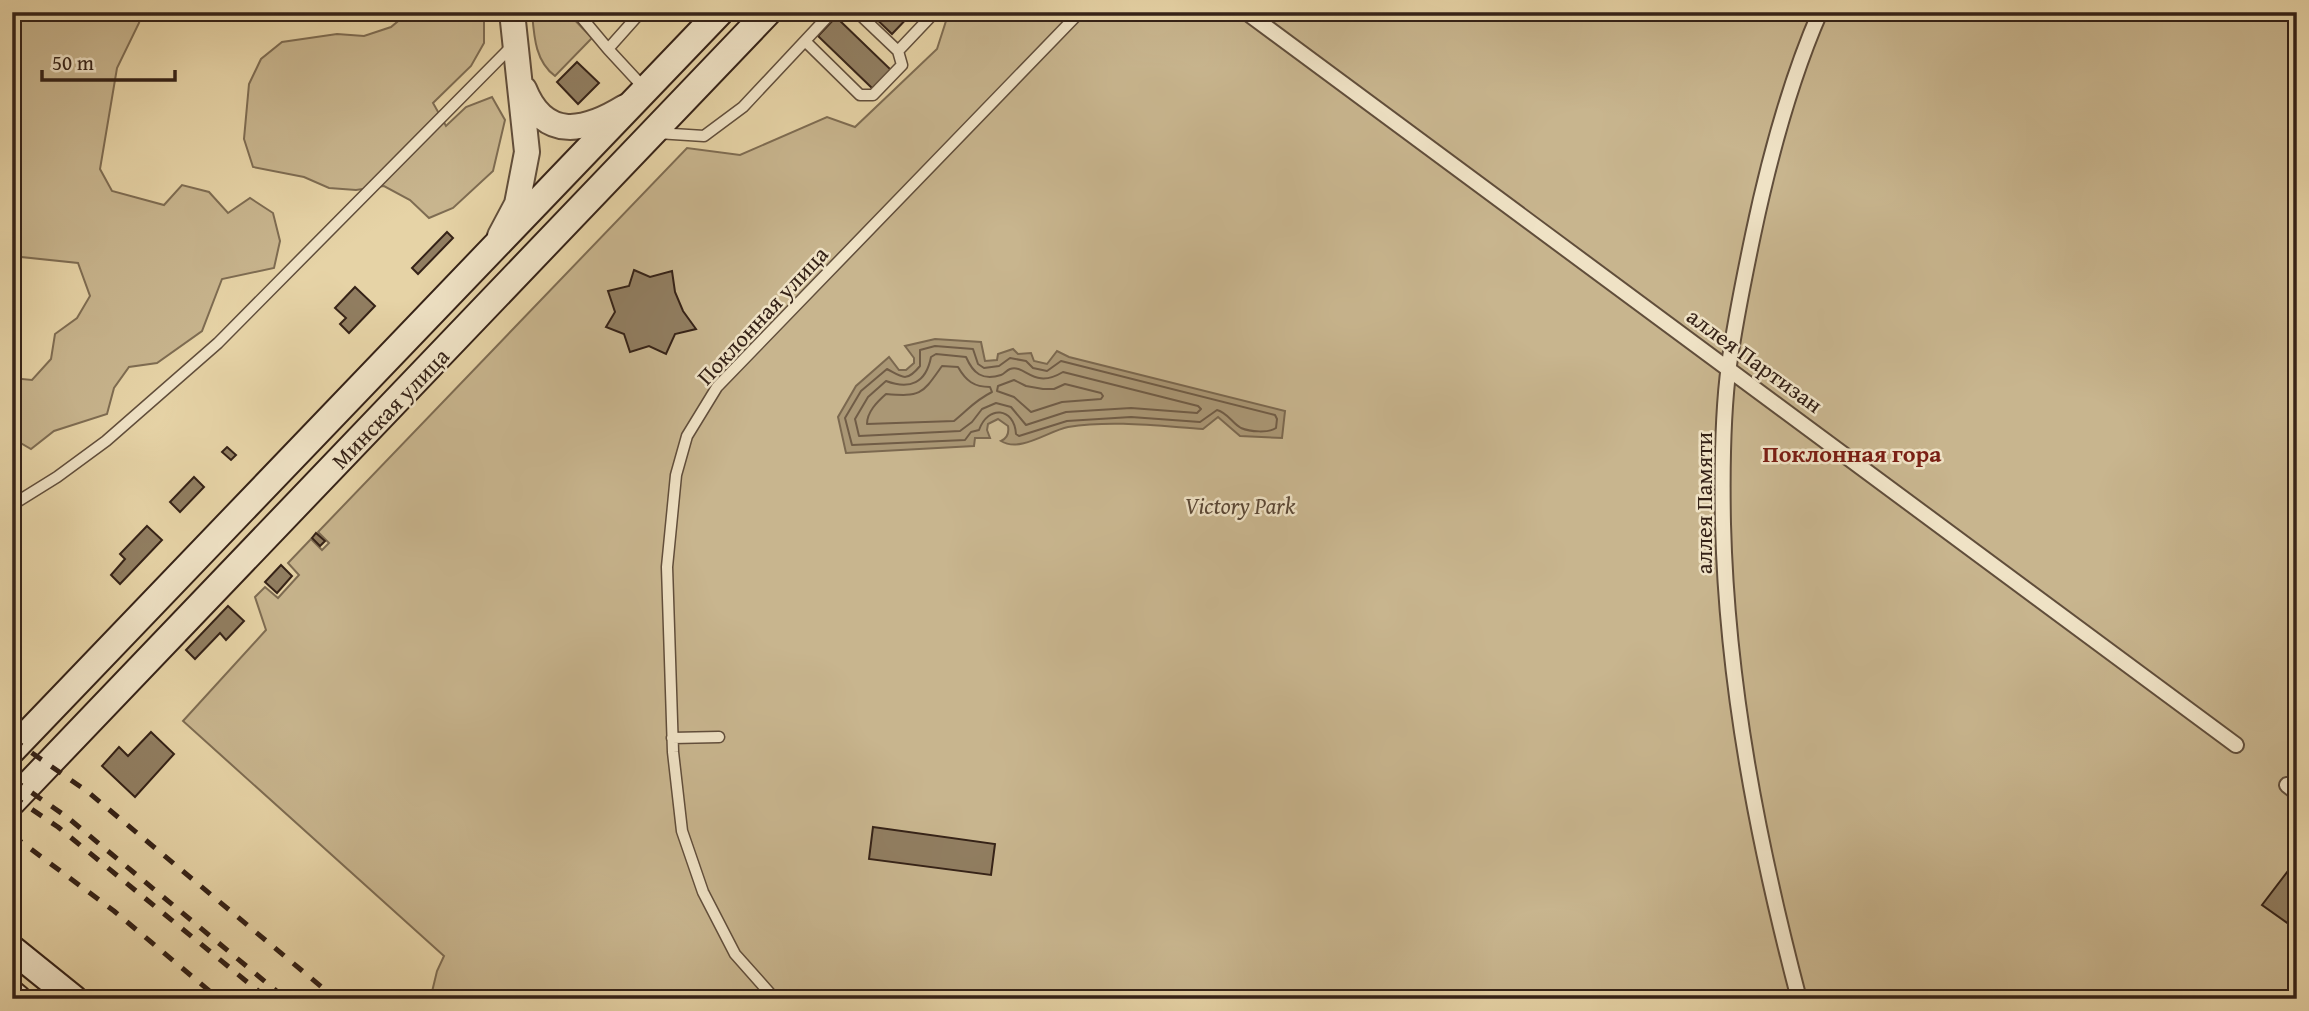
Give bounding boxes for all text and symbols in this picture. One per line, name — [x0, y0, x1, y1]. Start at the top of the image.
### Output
scale bar — [42, 38, 175, 82]
text: 50 m — [52, 47, 94, 78]
street label: Поклонная улица — [689, 238, 835, 392]
street label: аллея Партизан — [1680, 299, 1830, 421]
street label: Минская улица — [324, 340, 456, 476]
street label: аллея Памяти — [1687, 431, 1720, 574]
district label: Поклонная гора — [1763, 436, 1942, 471]
park label: Victory Park — [1185, 489, 1296, 522]

